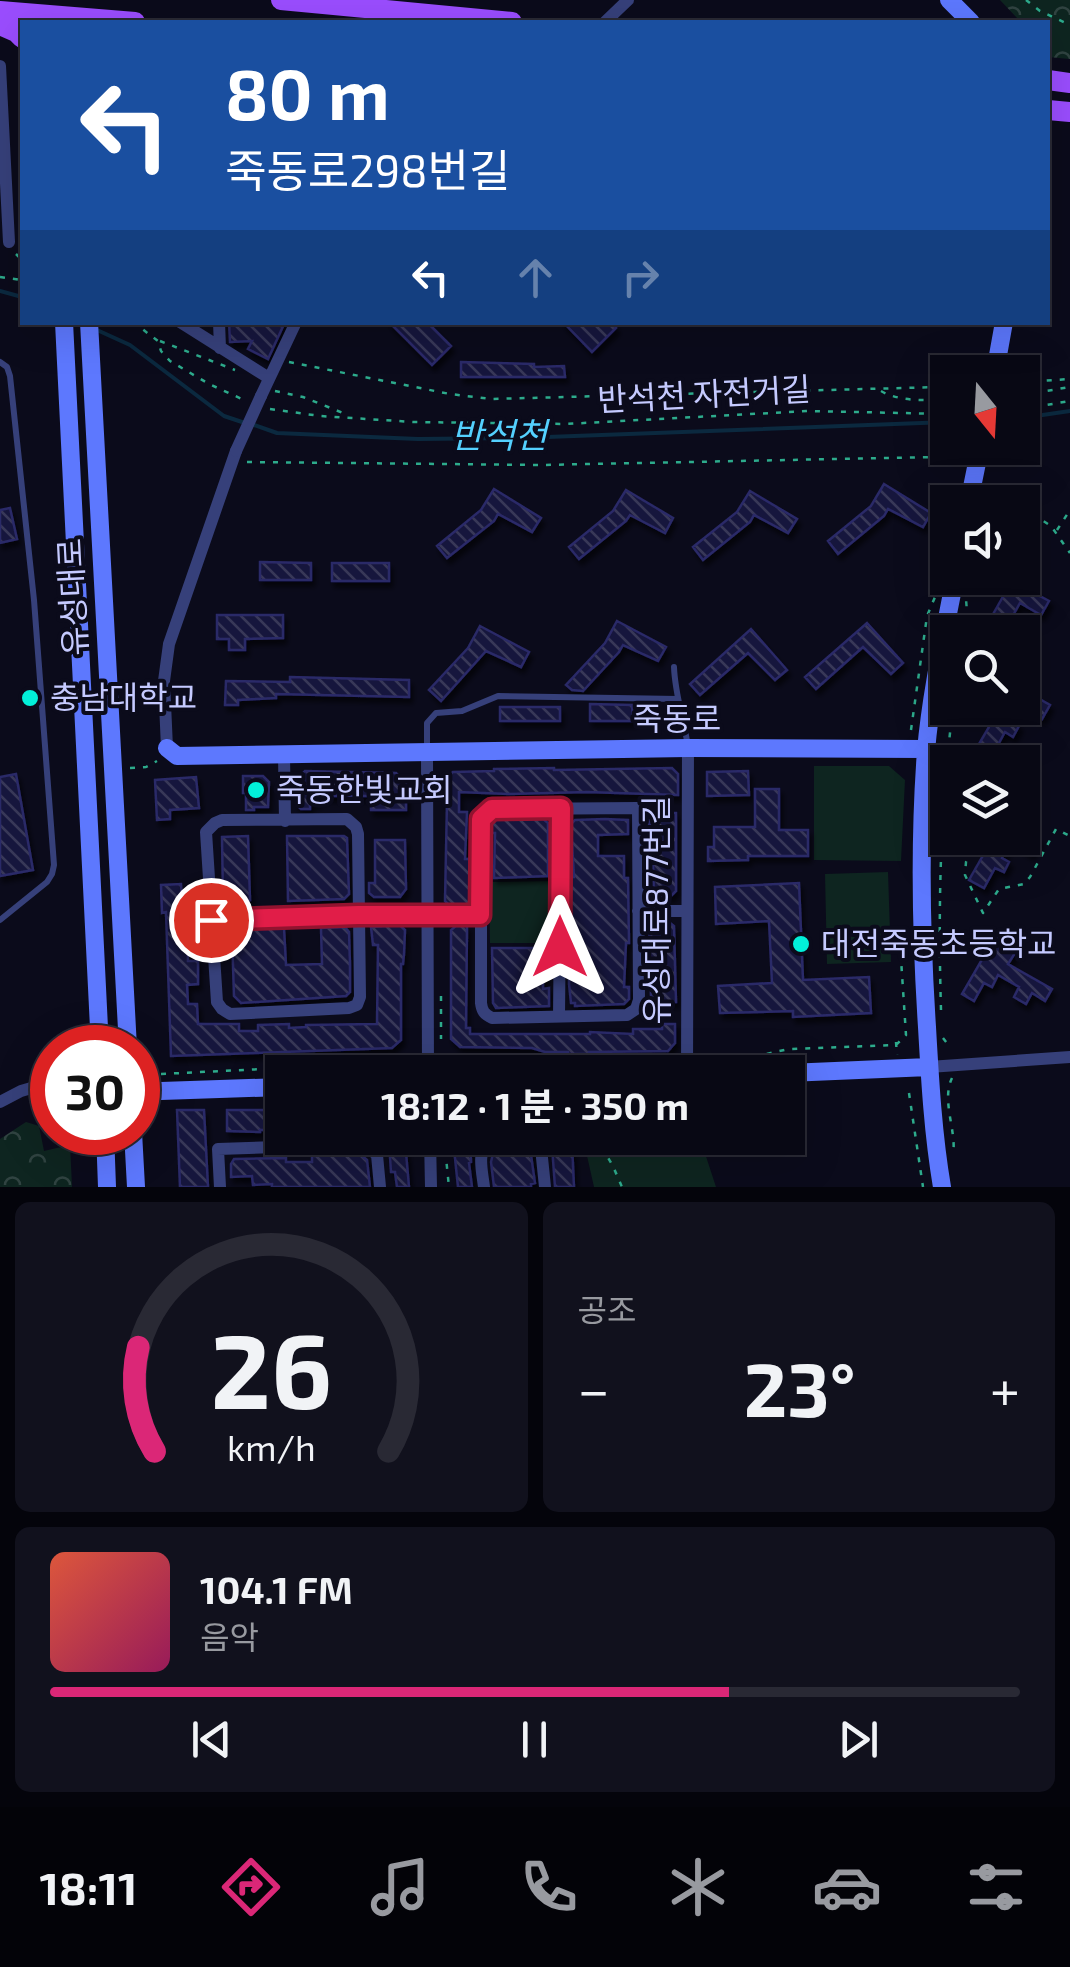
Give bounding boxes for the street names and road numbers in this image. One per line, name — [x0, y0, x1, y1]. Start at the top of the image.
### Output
street label: 반석천 자전거길 — [596, 368, 811, 418]
street label: 유성대로 — [49, 537, 93, 657]
street label: 죽동로 — [633, 698, 721, 736]
street label: 유성대로877번길 — [636, 796, 674, 1024]

